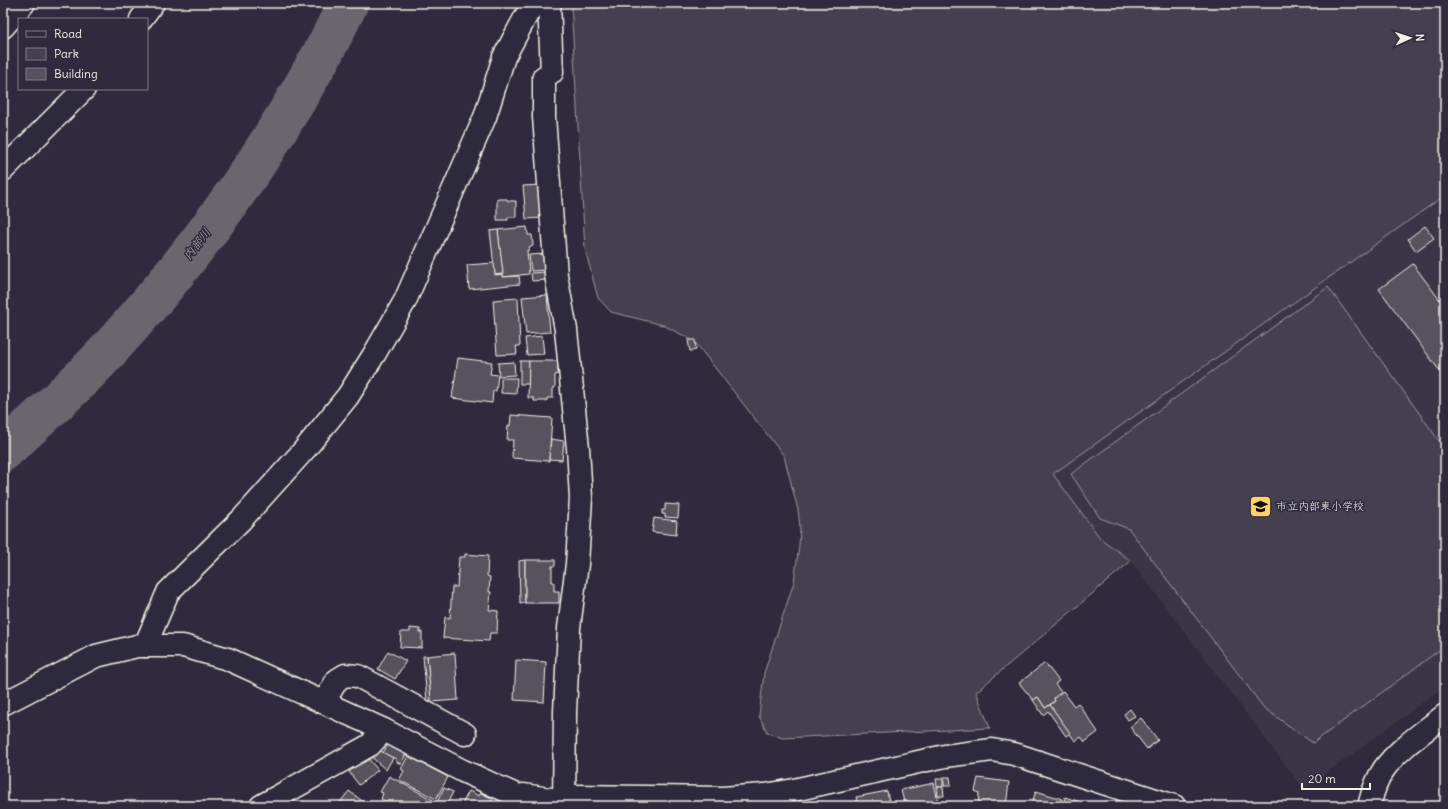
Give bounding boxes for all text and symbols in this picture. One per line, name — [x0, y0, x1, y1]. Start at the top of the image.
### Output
legend — [18, 18, 148, 90]
north arrow — [1390, 18, 1430, 58]
text: Road — [54, 26, 82, 41]
text: N — [1413, 33, 1427, 42]
text: Park — [54, 46, 79, 61]
text: Building — [54, 66, 98, 81]
water label: 内部川 — [180, 225, 214, 262]
school or university icon: 市立内部東小学校 — [1248, 493, 1274, 519]
place label: 市立内部東小学校 — [1276, 499, 1364, 513]
scale bar — [1302, 765, 1370, 791]
text: 20 m — [1308, 771, 1336, 786]

